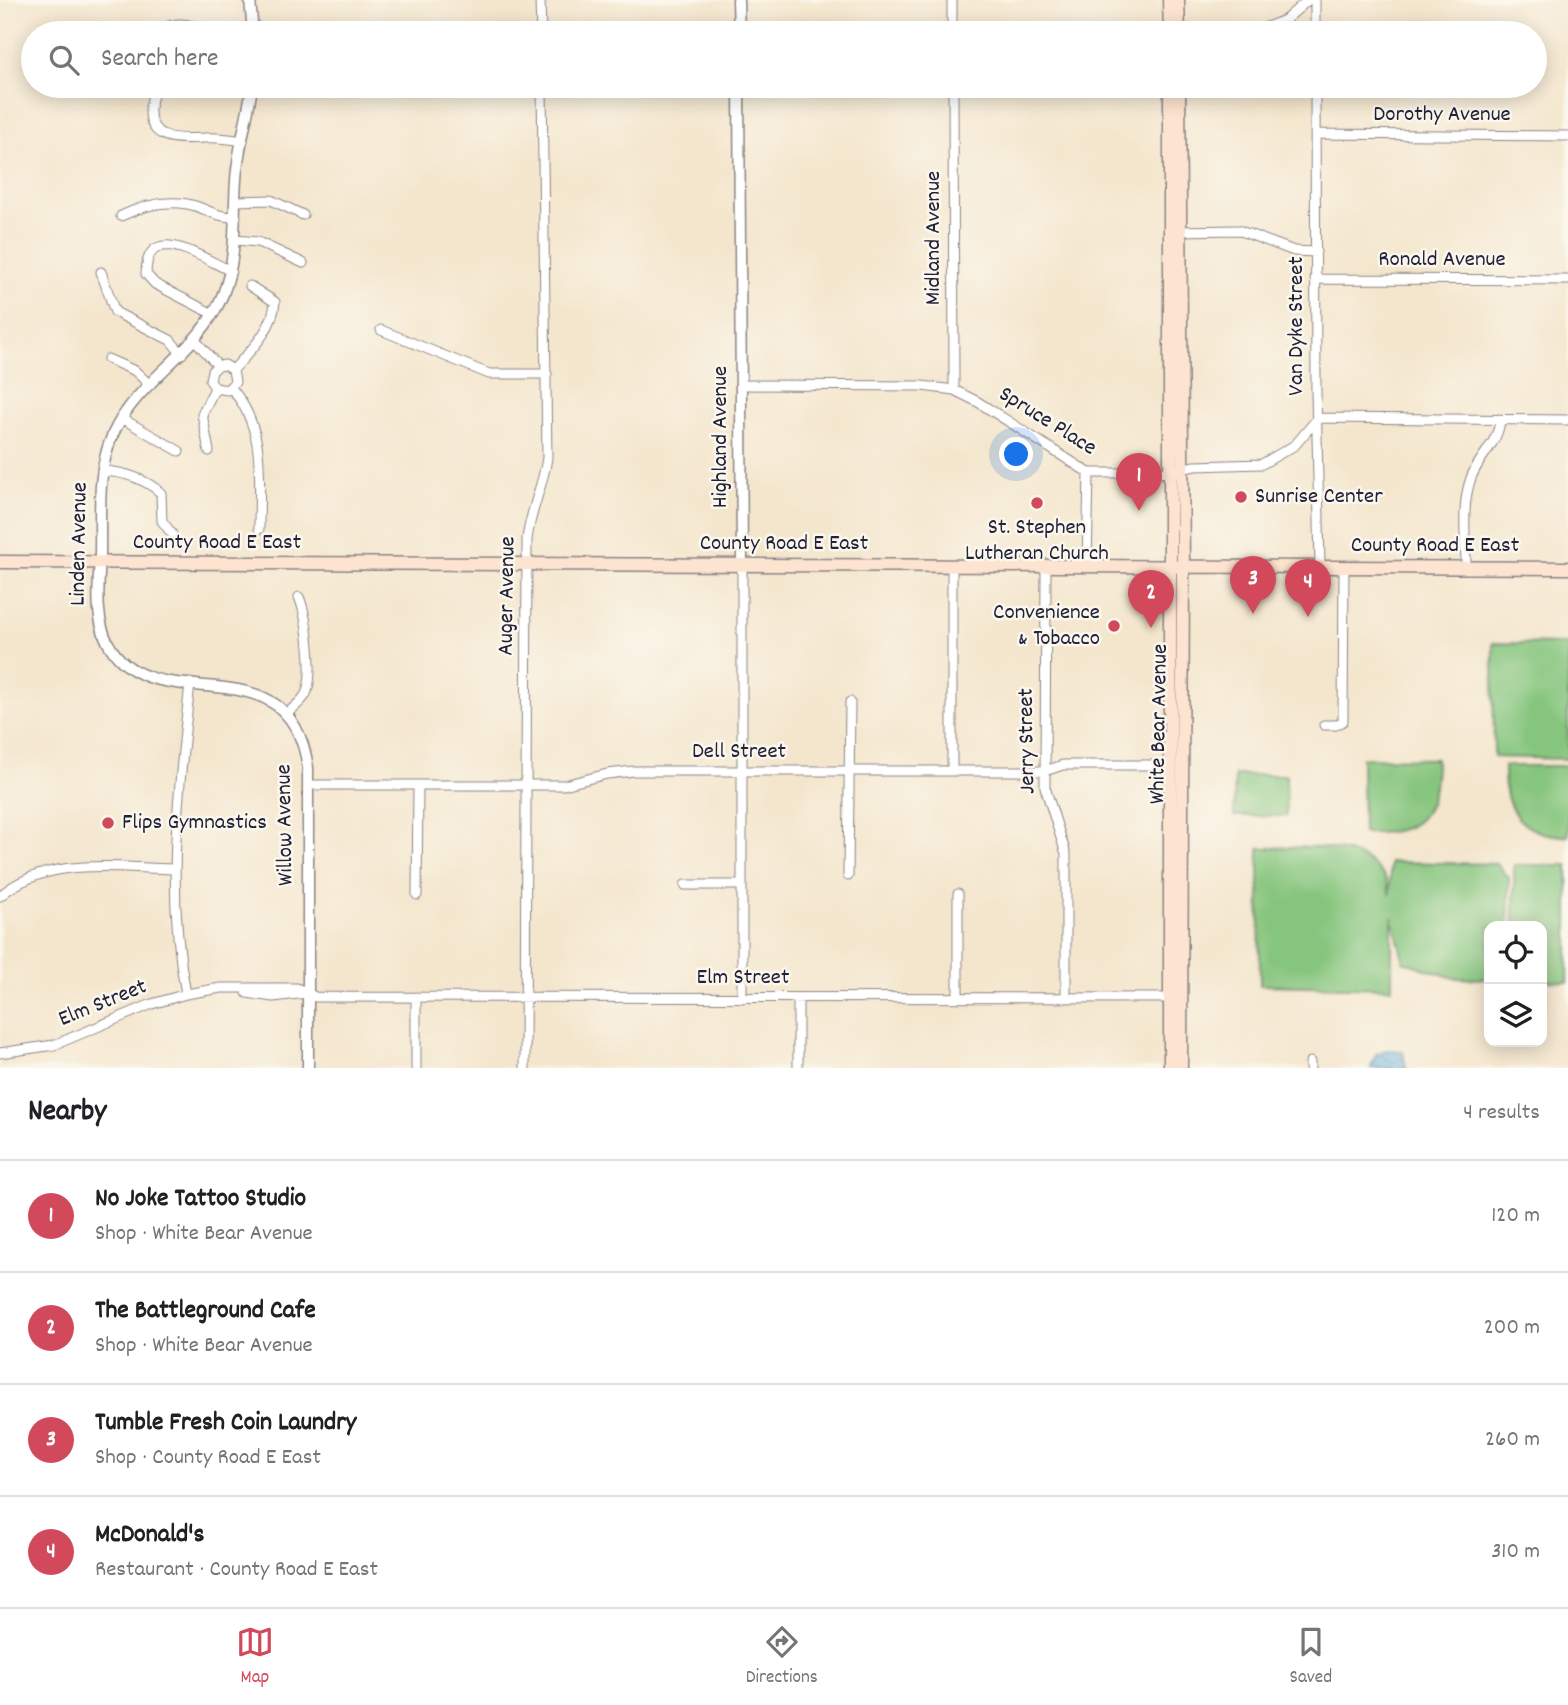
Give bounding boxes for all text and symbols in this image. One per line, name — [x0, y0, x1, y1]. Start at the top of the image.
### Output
search box — [21, 21, 1547, 98]
icon: search — [45, 41, 83, 79]
text: Search here — [101, 41, 219, 78]
street label: Dorothy Avenue — [1373, 99, 1511, 132]
street label: Midland Avenue — [918, 171, 951, 305]
street label: Ronald Avenue — [1378, 244, 1506, 277]
street label: Van Dyke Street — [1281, 256, 1314, 396]
street label: Highland Avenue — [705, 366, 738, 508]
street label: Spruce Place — [992, 379, 1102, 465]
your location — [999, 437, 1033, 471]
pin: 1 — [1116, 453, 1162, 511]
place label: Sunrise Center — [1255, 481, 1383, 514]
street label: Linden Avenue — [62, 482, 98, 606]
marker: Sunrise Center — [1233, 489, 1249, 505]
marker: St. Stephen Lutheran Church — [1029, 495, 1045, 511]
place label: St. Stephen Lutheran Church — [965, 512, 1109, 571]
street label: County Road E East — [133, 527, 301, 560]
street label: County Road E East — [700, 528, 868, 561]
street label: County Road E East — [1351, 530, 1519, 563]
street label: Auger Avenue — [490, 536, 526, 656]
pin: 3 — [1230, 556, 1276, 614]
pin: 4 — [1285, 559, 1331, 617]
pin: 2 — [1128, 570, 1174, 628]
place label: Convenience & Tobacco — [993, 597, 1100, 656]
marker: Convenience & Tobacco — [1106, 618, 1122, 634]
street label: White Bear Avenue — [1142, 644, 1178, 804]
street label: Jerry Street — [1011, 688, 1045, 794]
street label: Dell Street — [692, 736, 786, 769]
street label: Willow Avenue — [268, 764, 304, 886]
place label: Flips Gymnastics — [122, 807, 267, 840]
marker: Flips Gymnastics — [100, 815, 116, 831]
map controls — [1484, 921, 1547, 1047]
button: locate — [1484, 921, 1547, 984]
street label: Elm Street — [697, 962, 789, 995]
street label: Elm Street — [54, 971, 152, 1037]
button: layers — [1484, 984, 1547, 1047]
text: Nearby — [28, 1092, 106, 1135]
text: 4 results — [1463, 1097, 1540, 1130]
text: No Joke Tattoo Studio — [95, 1181, 306, 1218]
text: 1 — [48, 1200, 54, 1233]
text: 120 m — [1491, 1200, 1540, 1233]
text: Shop · White Bear Avenue — [95, 1218, 313, 1251]
text: The Battleground Cafe — [95, 1293, 316, 1330]
text: 2 — [46, 1312, 56, 1345]
text: 200 m — [1484, 1312, 1540, 1345]
text: Shop · White Bear Avenue — [95, 1330, 313, 1363]
text: Tumble Fresh Coin Laundry — [95, 1405, 356, 1442]
text: 3 — [46, 1424, 56, 1457]
text: 260 m — [1485, 1424, 1540, 1457]
text: Shop · County Road E East — [95, 1442, 321, 1475]
text: McDonald's — [95, 1517, 204, 1554]
text: 4 — [46, 1536, 56, 1569]
text: 310 m — [1491, 1536, 1540, 1569]
text: Restaurant · County Road E East — [95, 1554, 378, 1587]
tab: Map — [236, 1623, 274, 1692]
tab: Directions — [746, 1623, 818, 1692]
tab: Saved — [1290, 1623, 1332, 1692]

